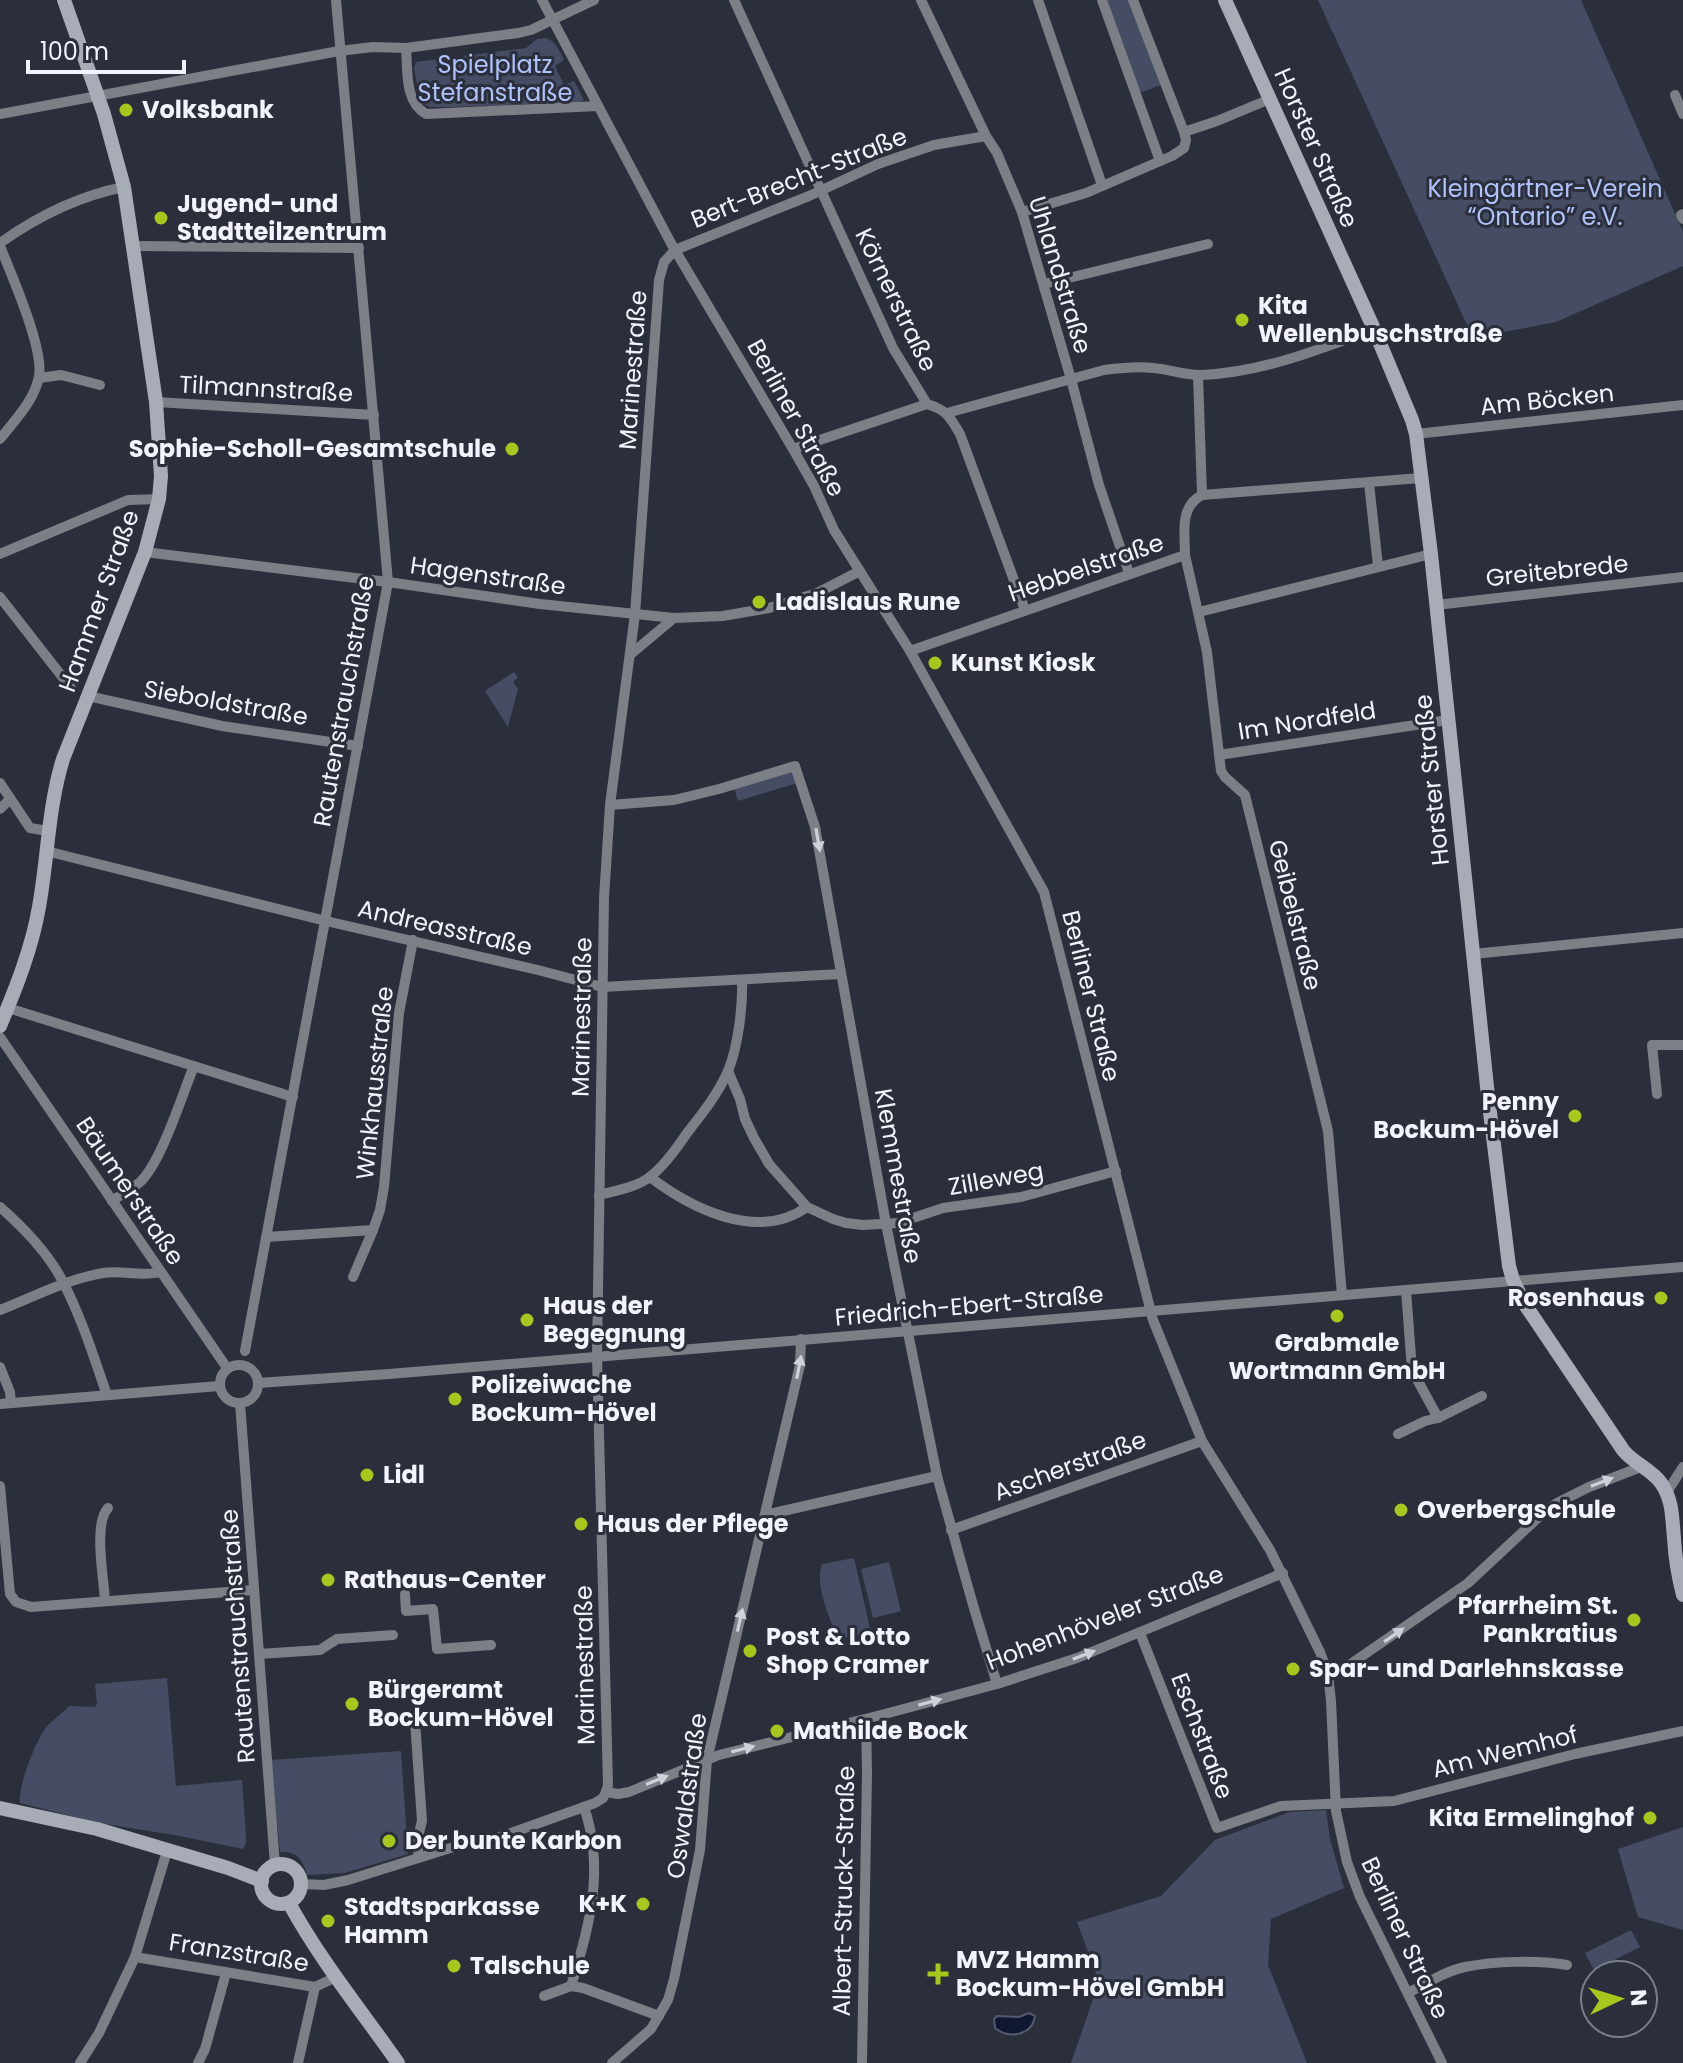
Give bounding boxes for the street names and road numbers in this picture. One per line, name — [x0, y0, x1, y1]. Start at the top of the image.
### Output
street label: Horster Straße — [1266, 63, 1366, 233]
street label: Bert-Brecht-Straße — [686, 119, 912, 236]
street label: Uhlandstraße — [1021, 192, 1100, 358]
street label: Körnerstraße — [848, 223, 945, 377]
street label: Marinestraße — [610, 289, 655, 451]
street label: Berliner Straße — [740, 333, 853, 502]
street label: Tilmannstraße — [178, 367, 354, 410]
street label: Am Böcken — [1478, 376, 1616, 423]
street label: Hammer Straße — [50, 505, 147, 697]
street label: Hebbelstraße — [1004, 525, 1168, 610]
street label: Greitebrede — [1484, 547, 1630, 594]
street label: Hagenstraße — [408, 548, 568, 603]
street label: Rautenstrauchstraße — [305, 573, 382, 829]
street label: Sieboldstraße — [141, 672, 311, 733]
street label: Im Nordfeld — [1236, 693, 1378, 748]
street label: Horster Straße — [1406, 693, 1457, 867]
street label: Geibelstraße — [1261, 836, 1330, 994]
street label: Andreasstraße — [355, 891, 536, 964]
street label: Berliner Straße — [1054, 907, 1129, 1085]
street label: Marinestraße — [564, 937, 599, 1097]
street label: Winkhausstraße — [348, 985, 401, 1181]
street label: Klemmestraße — [867, 1086, 930, 1266]
street label: Bäumerstraße — [69, 1110, 192, 1271]
street label: Zilleweg — [946, 1154, 1046, 1203]
street label: Friedrich-Ebert-Straße — [833, 1277, 1105, 1334]
street label: Ascherstraße — [989, 1423, 1151, 1508]
street label: Rautenstrauchstraße — [212, 1508, 263, 1764]
street label: Hohenhöveler Straße — [981, 1557, 1228, 1678]
street label: Marinestraße — [567, 1585, 602, 1745]
street label: Eschstraße — [1163, 1668, 1242, 1804]
street label: Oswaldstraße — [659, 1711, 714, 1881]
street label: Am Wemhof — [1429, 1717, 1581, 1786]
street label: Albert-Struck-Straße — [825, 1765, 862, 2017]
street label: Berliner Straße — [1353, 1851, 1457, 2024]
street label: Franzstraße — [167, 1925, 311, 1980]

